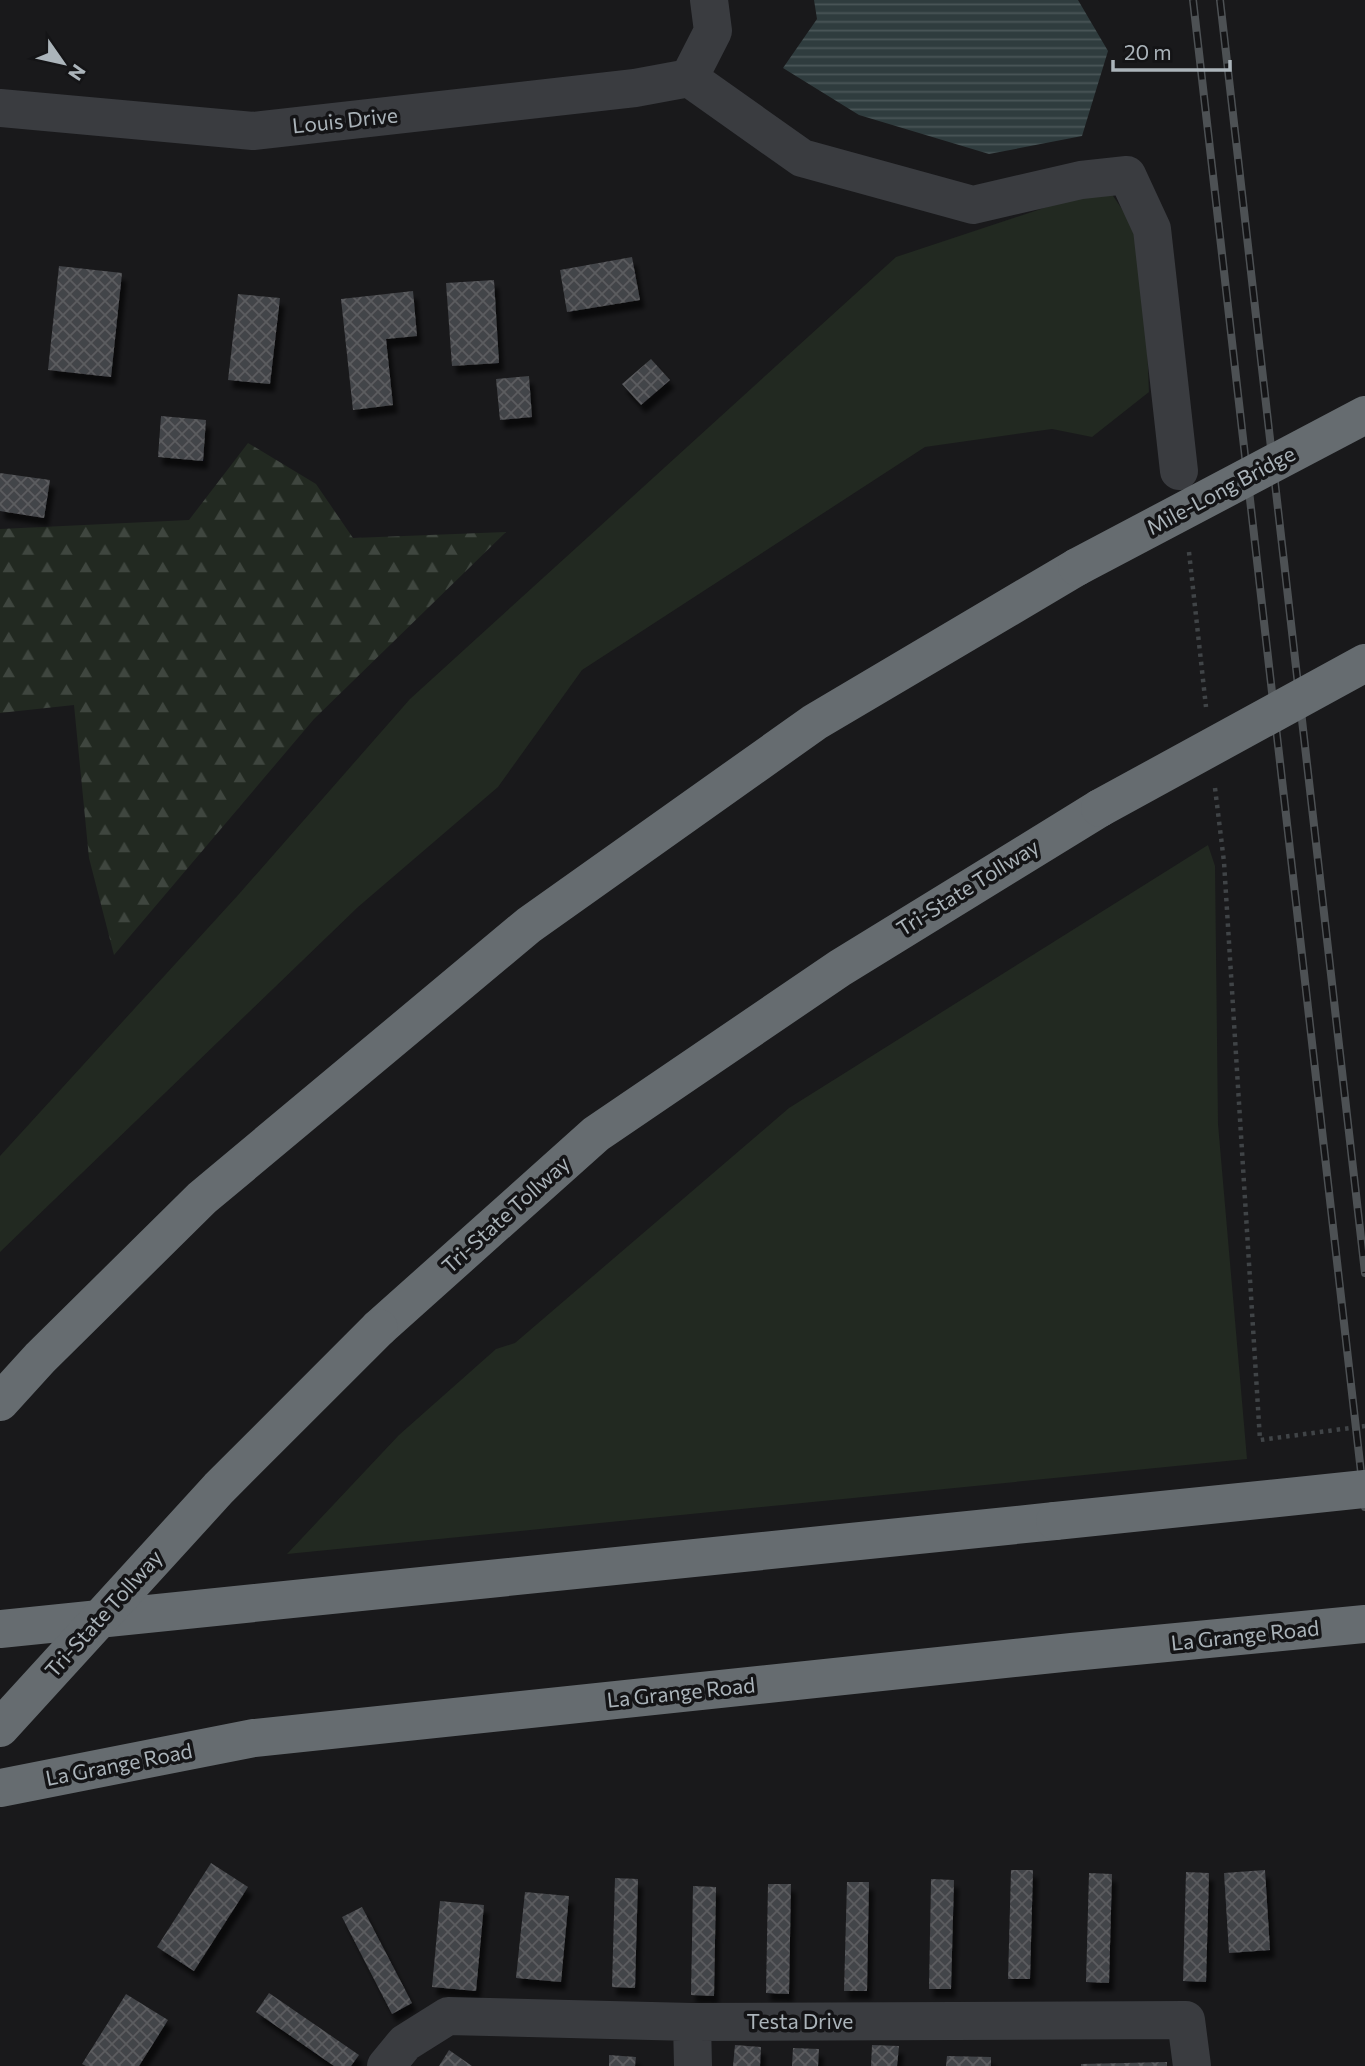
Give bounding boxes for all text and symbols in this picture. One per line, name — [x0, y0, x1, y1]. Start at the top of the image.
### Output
north arrow — [28, 28, 98, 98]
scale bar — [1113, 28, 1230, 72]
text: 20 m — [1124, 39, 1172, 64]
text: N — [64, 60, 91, 85]
street label: Louis Drive — [291, 102, 399, 137]
street label: Mile-Long Bridge — [1142, 440, 1299, 539]
street label: Tri-State Tollway — [892, 833, 1043, 940]
street label: Tri-State Tollway — [436, 1150, 574, 1278]
street label: Tri-State Tollway — [39, 1544, 167, 1682]
street label: La Grange Road — [1169, 1614, 1320, 1655]
street label: La Grange Road — [605, 1671, 756, 1712]
street label: La Grange Road — [43, 1737, 194, 1790]
street label: Testa Drive — [747, 2008, 853, 2033]

